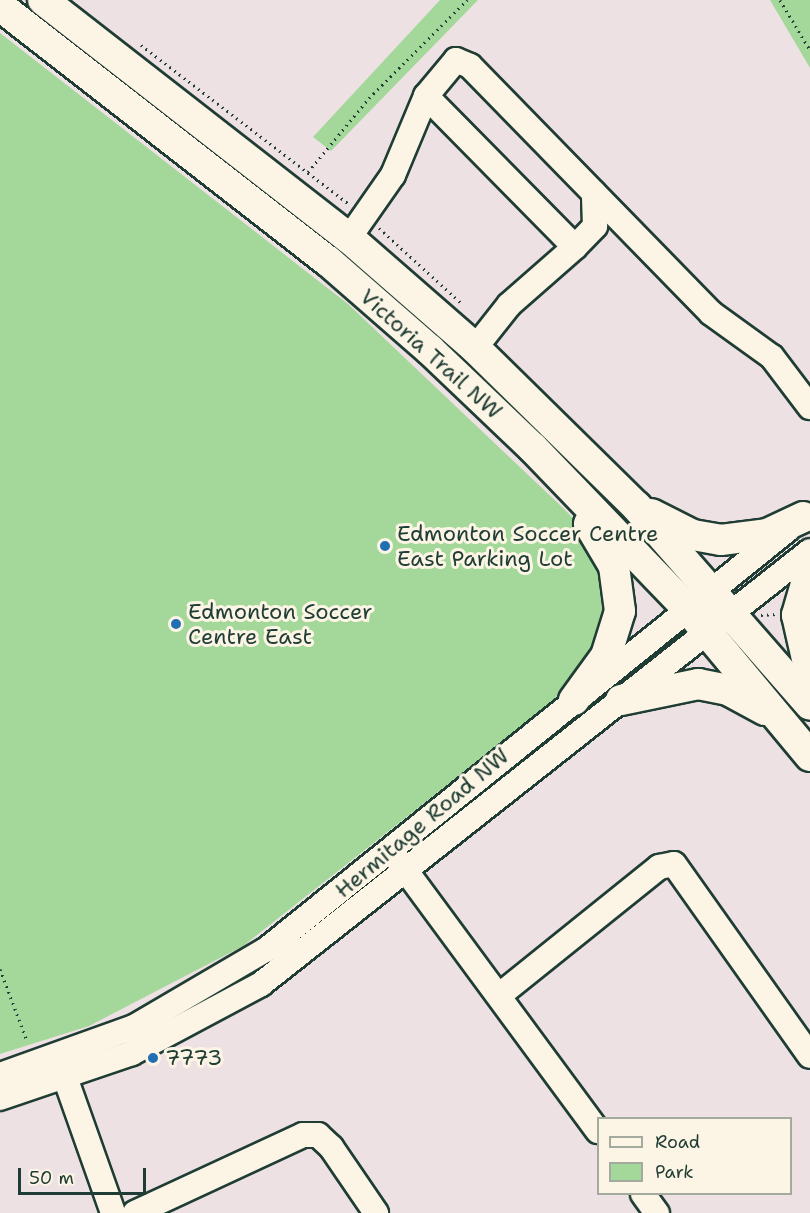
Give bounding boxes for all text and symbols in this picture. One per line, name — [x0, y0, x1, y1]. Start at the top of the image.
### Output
street label: Victoria Trail NW — [354, 283, 508, 425]
place label: Edmonton Soccer Centre East Parking Lot — [397, 520, 658, 572]
marker: Edmonton Soccer Centre East Parking Lot — [378, 539, 392, 553]
place label: Edmonton Soccer Centre East — [188, 598, 372, 650]
marker: Edmonton Soccer Centre East — [169, 617, 183, 631]
street label: Hermitage Road NW — [330, 743, 514, 903]
place label: 7773 — [165, 1045, 222, 1071]
marker: 7773 — [146, 1051, 160, 1065]
legend — [597, 1117, 792, 1195]
text: Road — [655, 1130, 700, 1154]
scale bar — [21, 1156, 148, 1194]
text: Park — [655, 1160, 694, 1184]
text: 50 m — [29, 1166, 74, 1190]

